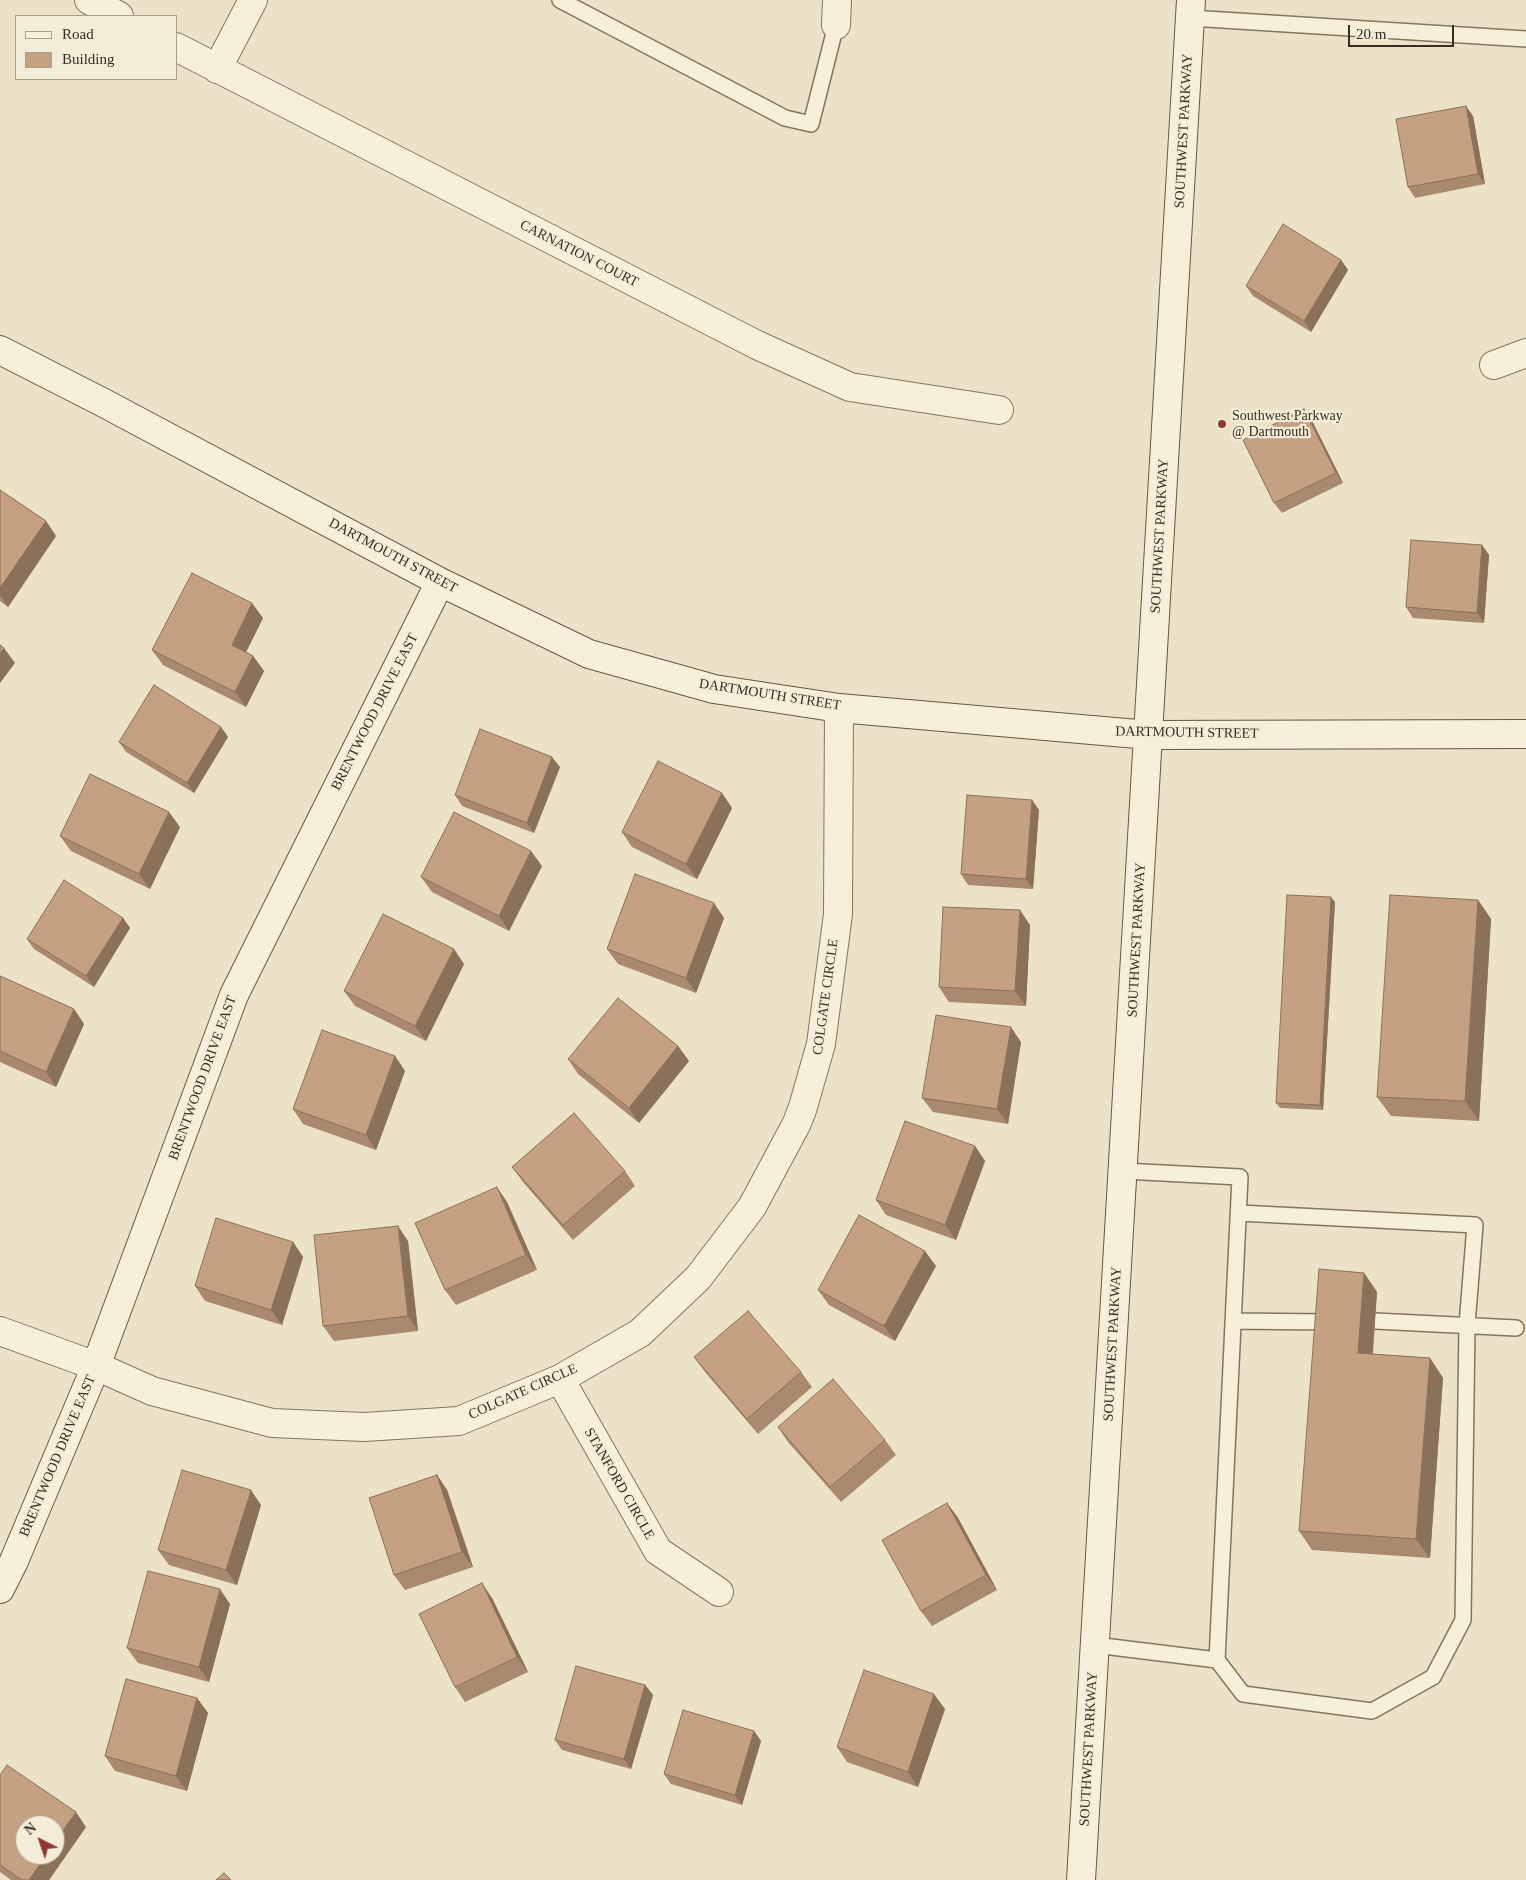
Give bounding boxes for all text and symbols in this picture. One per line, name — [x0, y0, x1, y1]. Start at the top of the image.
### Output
legend — [15, 15, 178, 80]
scale bar — [1351, 15, 1457, 47]
text: Road — [62, 26, 94, 42]
text: 20 m — [1356, 26, 1386, 42]
text: Building — [62, 51, 115, 67]
street label: SOUTHWEST PARKWAY — [1172, 53, 1196, 209]
street label: CARNATION COURT — [517, 217, 641, 291]
place label: Southwest Parkway @ Dartmouth — [1232, 408, 1343, 441]
marker: Southwest Parkway @ Dartmouth — [1216, 418, 1228, 430]
street label: SOUTHWEST PARKWAY — [1148, 458, 1172, 614]
street label: DARTMOUTH STREET — [326, 515, 460, 597]
street label: BRENTWOOD DRIVE EAST — [328, 631, 422, 793]
street label: DARTMOUTH STREET — [698, 675, 842, 715]
street label: DARTMOUTH STREET — [1115, 723, 1259, 743]
street label: SOUTHWEST PARKWAY — [1125, 862, 1149, 1018]
street label: COLGATE CIRCLE — [810, 938, 842, 1056]
street label: BRENTWOOD DRIVE EAST — [165, 993, 241, 1163]
street label: SOUTHWEST PARKWAY — [1101, 1266, 1125, 1422]
street label: COLGATE CIRCLE — [466, 1361, 580, 1423]
street label: BRENTWOOD DRIVE EAST — [16, 1373, 100, 1539]
street label: STANFORD CIRCLE — [580, 1425, 658, 1543]
street label: SOUTHWEST PARKWAY — [1077, 1671, 1101, 1827]
north arrow — [15, 1815, 65, 1865]
text: N — [22, 1820, 39, 1838]

